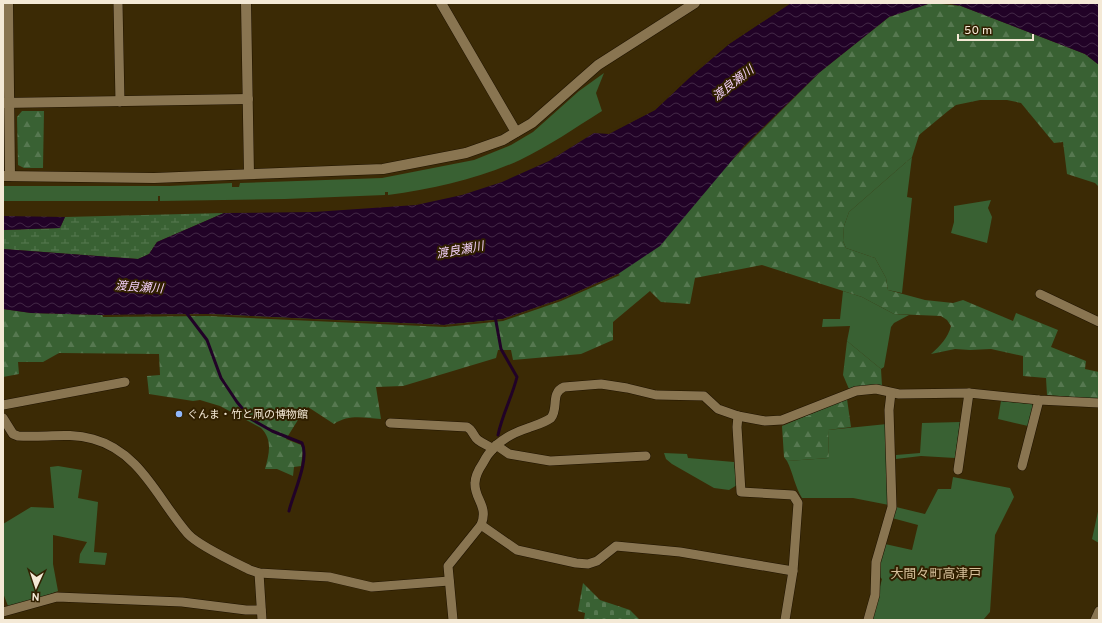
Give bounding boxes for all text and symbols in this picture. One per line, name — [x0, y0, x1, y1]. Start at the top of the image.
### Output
scale bar — [958, 16, 1033, 42]
text: 50 m — [964, 23, 992, 39]
water label: 渡良瀬川 — [710, 61, 759, 105]
water label: 渡良瀬川 — [435, 239, 487, 263]
water label: 渡良瀬川 — [114, 278, 165, 298]
place label: ぐんま・竹と凧の博物館 — [187, 408, 308, 422]
marker: ぐんま・竹と凧の博物館 — [174, 409, 184, 419]
north arrow — [16, 567, 56, 607]
district label: 大間々町高津戸 — [890, 567, 982, 583]
text: N — [31, 589, 40, 603]

